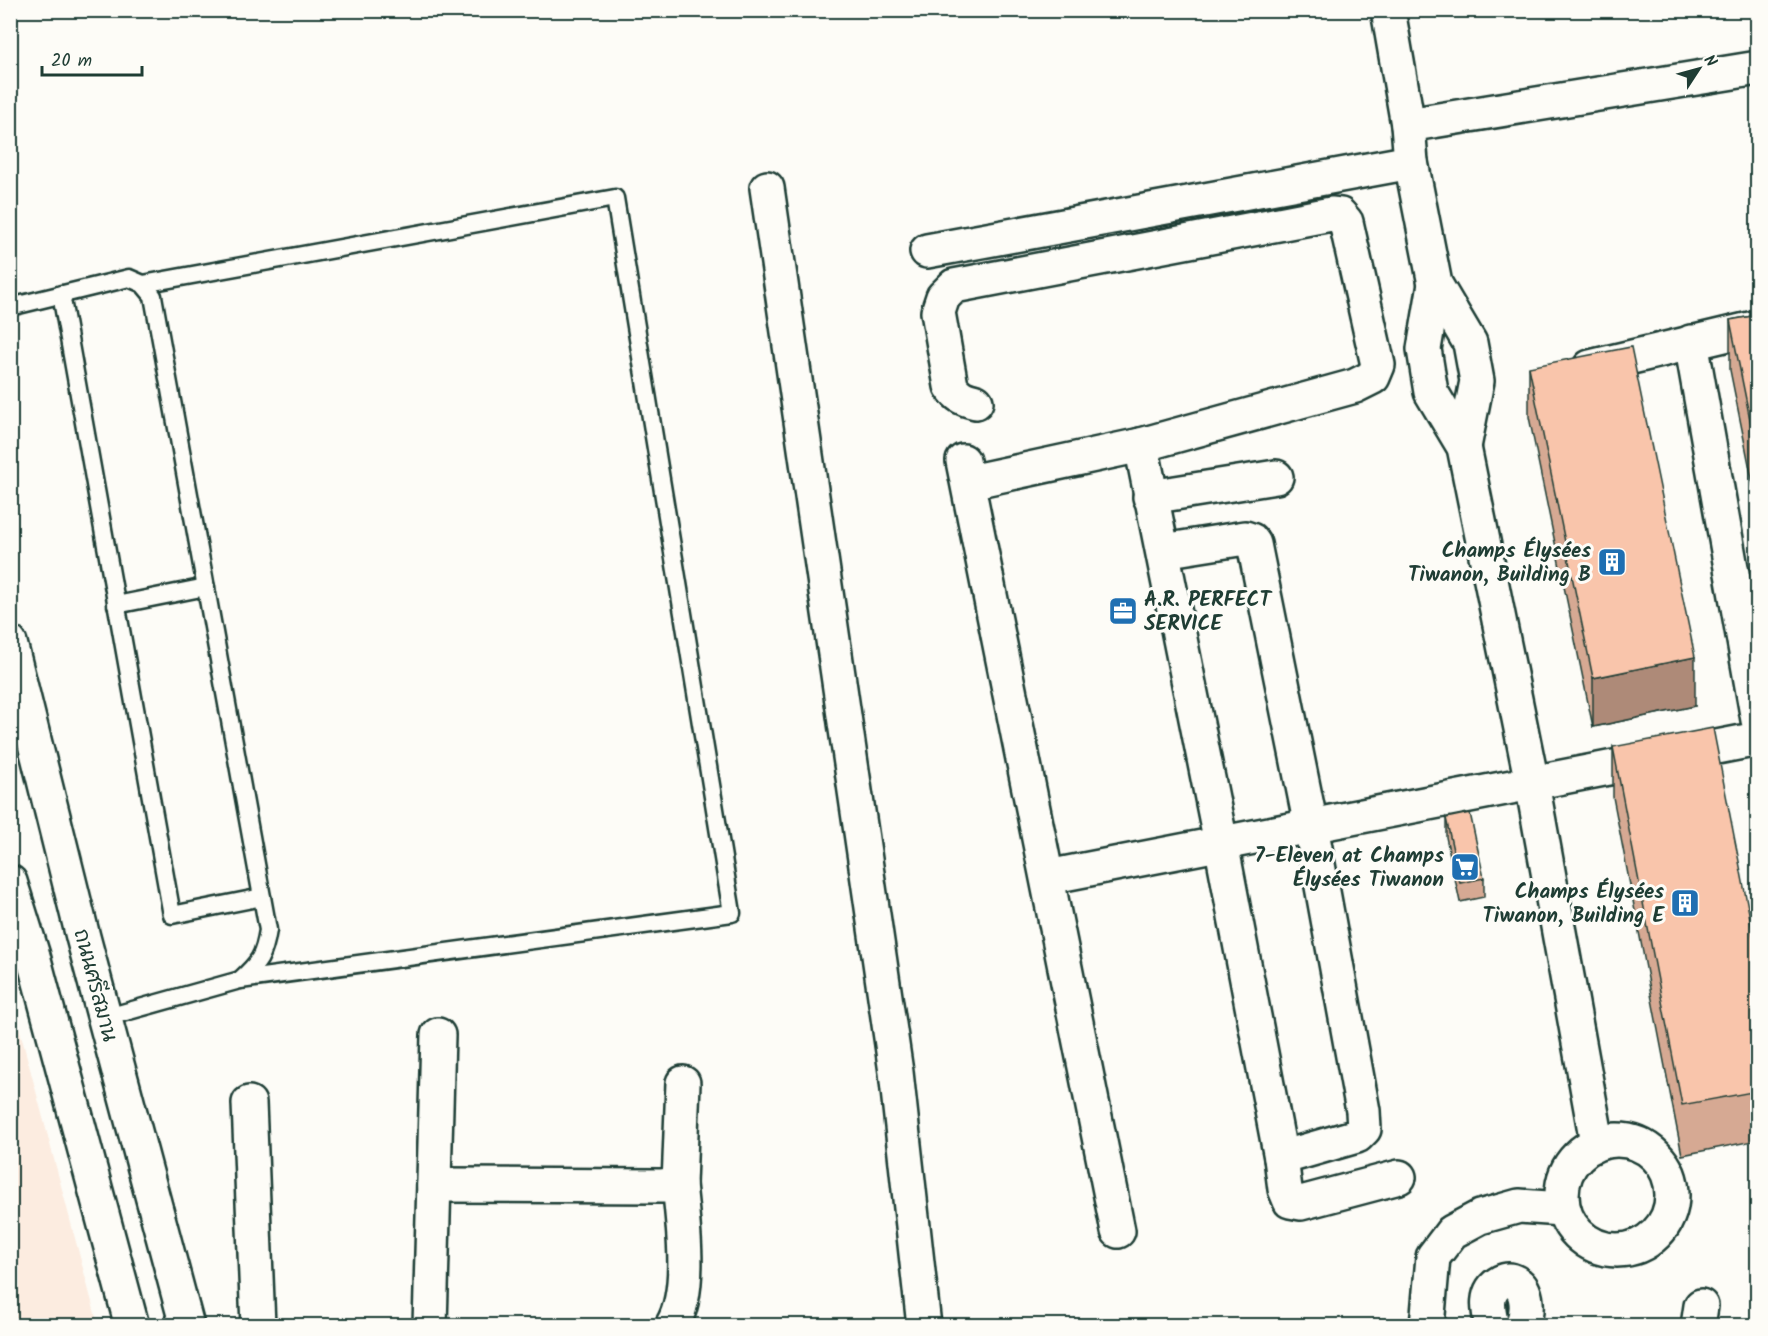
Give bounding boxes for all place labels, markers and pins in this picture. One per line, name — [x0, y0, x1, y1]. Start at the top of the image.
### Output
place label: Champs Élysées Tiwanon, Building B — [1408, 535, 1591, 592]
building icon: Champs Élysées Tiwanon, Building B — [1596, 546, 1628, 578]
place label: A.R. PERFECT SERVICE — [1144, 584, 1274, 641]
office icon: A.R. PERFECT SERVICE — [1107, 595, 1139, 627]
place label: 7-Eleven at Champs Élysées Tiwanon — [1255, 840, 1444, 897]
supermarket icon: 7-Eleven at Champs Élysées Tiwanon — [1449, 851, 1481, 883]
place label: Champs Élysées Tiwanon, Building E — [1483, 876, 1665, 933]
building icon: Champs Élysées Tiwanon, Building E — [1669, 887, 1701, 919]

